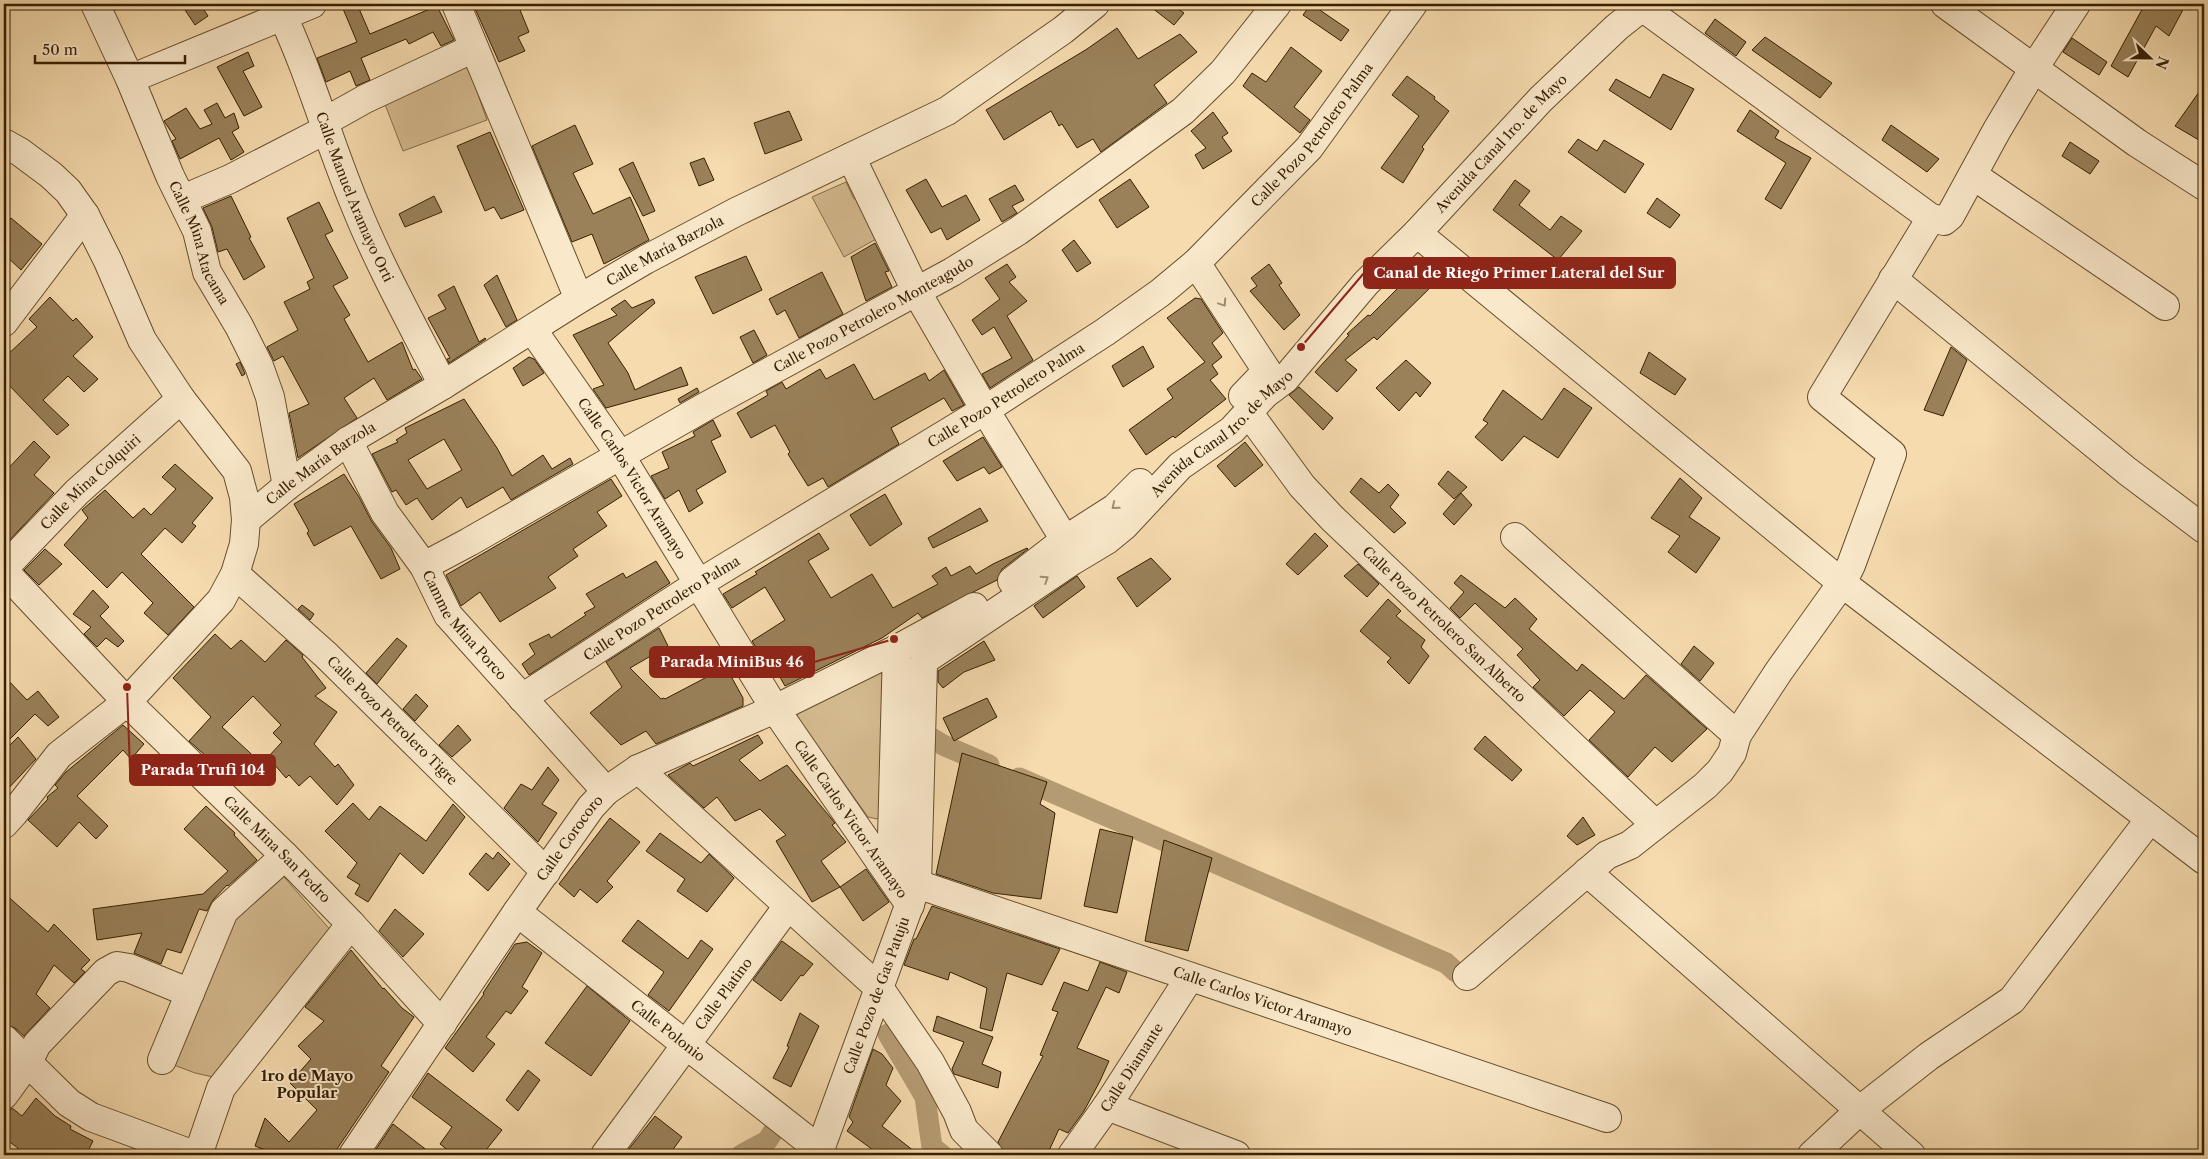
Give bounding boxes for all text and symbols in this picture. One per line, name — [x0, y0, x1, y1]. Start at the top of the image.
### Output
scale bar — [35, 32, 185, 64]
north arrow — [2126, 32, 2176, 82]
text: 50 m — [42, 40, 78, 59]
text: N — [2151, 54, 2173, 72]
street label: Calle Pozo Petrolero Palma — [1247, 59, 1377, 211]
street label: Avenida Canal 1ro. de Mayo — [1431, 70, 1571, 217]
street label: Calle Manuel Aramayo Orti — [312, 109, 398, 285]
street label: Calle Mina Atacama — [165, 178, 234, 309]
street label: Calle María Barzola — [603, 211, 727, 290]
street label: Calle Pozo Petrolero Monteagudo — [770, 252, 977, 377]
callout: Canal de Riego Primer Lateral del Sur — [1364, 258, 1675, 288]
text: Canal de Riego Primer Lateral del Sur — [1374, 263, 1665, 282]
one-way arrow — [1217, 297, 1226, 307]
street label: Calle Pozo Petrolero Palma — [924, 338, 1088, 452]
street label: Avenida Canal 1ro. de Mayo — [1146, 367, 1297, 501]
street label: Calle Carlos Victor Aramayo — [574, 394, 690, 562]
street label: Calle María Barzola — [262, 417, 379, 509]
street label: Calle Mina Colquiri — [37, 430, 144, 534]
one-way arrow — [1112, 501, 1121, 509]
street label: Calle Pozo Petrolero San Alberto — [1358, 542, 1530, 706]
street label: Calle Pozo Petrolero Palma — [580, 551, 744, 665]
street label: Camme Mina Porco — [418, 567, 511, 684]
one-way arrow — [1039, 576, 1048, 586]
callout: Parada MiniBus 46 — [650, 647, 814, 677]
street label: Calle Pozo Petrolero Tigre — [323, 652, 462, 789]
text: Parada MiniBus 46 — [660, 652, 804, 671]
street label: Calle Carlos Victor Aramayo — [790, 737, 912, 902]
callout: Parada Trufi 104 — [130, 755, 275, 785]
text: Parada Trufi 104 — [141, 760, 265, 779]
street label: Calle Corocoro — [533, 791, 607, 885]
street label: Calle Mina San Pedro — [220, 792, 334, 907]
street label: Calle Pozo de Gas Patuju — [839, 914, 913, 1077]
street label: Calle Platino — [691, 954, 756, 1034]
street label: Calle Carlos Victor Aramayo — [1171, 963, 1355, 1040]
street label: Calle Polonio — [627, 996, 709, 1065]
street label: Calle Diamante — [1096, 1019, 1167, 1116]
district label: 1ro de Mayo Popular — [261, 1066, 353, 1102]

